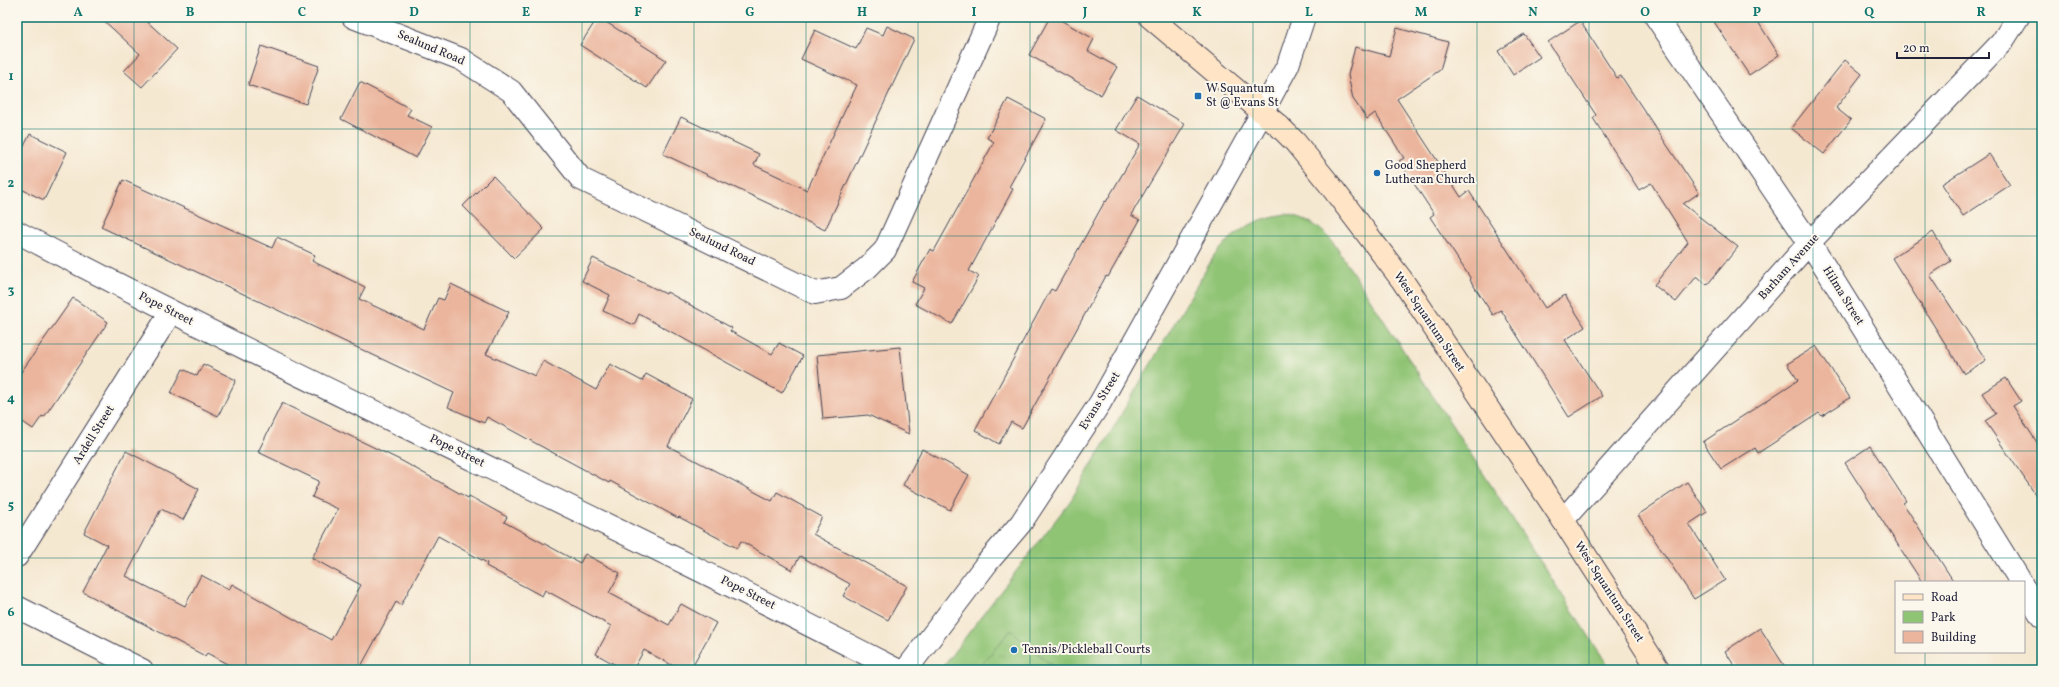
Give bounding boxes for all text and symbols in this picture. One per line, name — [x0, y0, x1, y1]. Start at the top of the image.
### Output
text: A — [73, 4, 83, 22]
text: B — [186, 4, 195, 22]
text: C — [298, 4, 306, 22]
text: D — [409, 4, 419, 22]
text: E — [522, 4, 530, 22]
text: F — [634, 4, 642, 22]
text: G — [745, 4, 755, 22]
text: H — [857, 4, 867, 22]
text: I — [972, 4, 977, 22]
text: J — [1082, 4, 1088, 22]
text: K — [1192, 4, 1202, 22]
text: L — [1305, 4, 1313, 22]
text: M — [1415, 4, 1428, 22]
text: N — [1528, 4, 1538, 22]
text: O — [1640, 4, 1650, 22]
text: P — [1753, 4, 1761, 22]
text: Q — [1864, 4, 1875, 22]
text: R — [1976, 4, 1986, 22]
street label: Sealund Road — [395, 27, 468, 70]
scale bar — [1897, 34, 1989, 60]
text: 20 m — [1903, 41, 1930, 57]
text: 1 — [8, 68, 14, 86]
place label: W Squantum St @ Evans St — [1206, 81, 1279, 111]
marker: W Squantum St @ Evans St — [1193, 91, 1203, 101]
place label: Good Shepherd Lutheran Church — [1385, 158, 1475, 188]
marker: Good Shepherd Lutheran Church — [1372, 168, 1382, 178]
text: 2 — [8, 175, 15, 193]
street label: Sealund Road — [686, 224, 758, 270]
street label: Barham Avenue — [1755, 230, 1823, 304]
street label: Hilma Street — [1819, 263, 1867, 329]
street label: West Squantum Street — [1390, 269, 1468, 375]
text: 3 — [8, 282, 15, 300]
street label: Pope Street — [136, 288, 196, 330]
street label: Evans Street — [1076, 369, 1124, 433]
text: 4 — [7, 390, 15, 408]
street label: Ardell Street — [69, 402, 119, 468]
street label: Pope Street — [427, 431, 487, 471]
text: 5 — [8, 497, 14, 515]
street label: West Squantum Street — [1570, 539, 1648, 645]
street label: Pope Street — [718, 572, 778, 614]
legend — [1895, 581, 2025, 653]
text: Road — [1931, 590, 1958, 606]
text: 6 — [7, 604, 15, 622]
text: Park — [1931, 610, 1956, 626]
text: Building — [1931, 630, 1976, 646]
place label: Tennis/Pickleball Courts — [1022, 642, 1150, 658]
marker: Tennis/Pickleball Courts — [1009, 645, 1019, 655]

